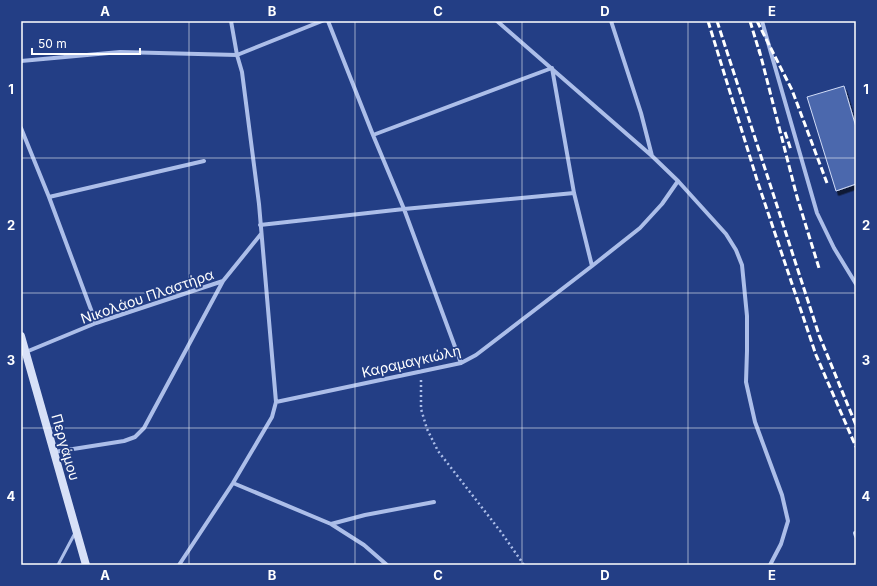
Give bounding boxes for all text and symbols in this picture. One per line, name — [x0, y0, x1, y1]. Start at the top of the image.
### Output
text: A — [100, 3, 110, 19]
text: B — [268, 3, 277, 19]
text: C — [433, 3, 443, 19]
text: D — [600, 3, 610, 19]
text: E — [768, 3, 776, 19]
scale bar — [32, 30, 140, 56]
text: 50 m — [38, 36, 67, 51]
text: 1 — [8, 81, 14, 97]
text: 1 — [863, 81, 869, 97]
text: 2 — [7, 217, 15, 233]
text: 2 — [862, 217, 870, 233]
street label: Νικολάου Πλαστήρα — [78, 265, 216, 327]
street label: Καραμαγκιώλη — [360, 341, 462, 381]
text: 3 — [7, 352, 15, 368]
text: 3 — [862, 352, 870, 368]
street label: Περγάμου — [48, 412, 84, 482]
text: 4 — [7, 488, 16, 504]
text: 4 — [862, 488, 871, 504]
text: A — [100, 567, 110, 583]
text: B — [268, 567, 277, 583]
text: C — [433, 567, 443, 583]
text: D — [600, 567, 610, 583]
text: E — [768, 567, 776, 583]

